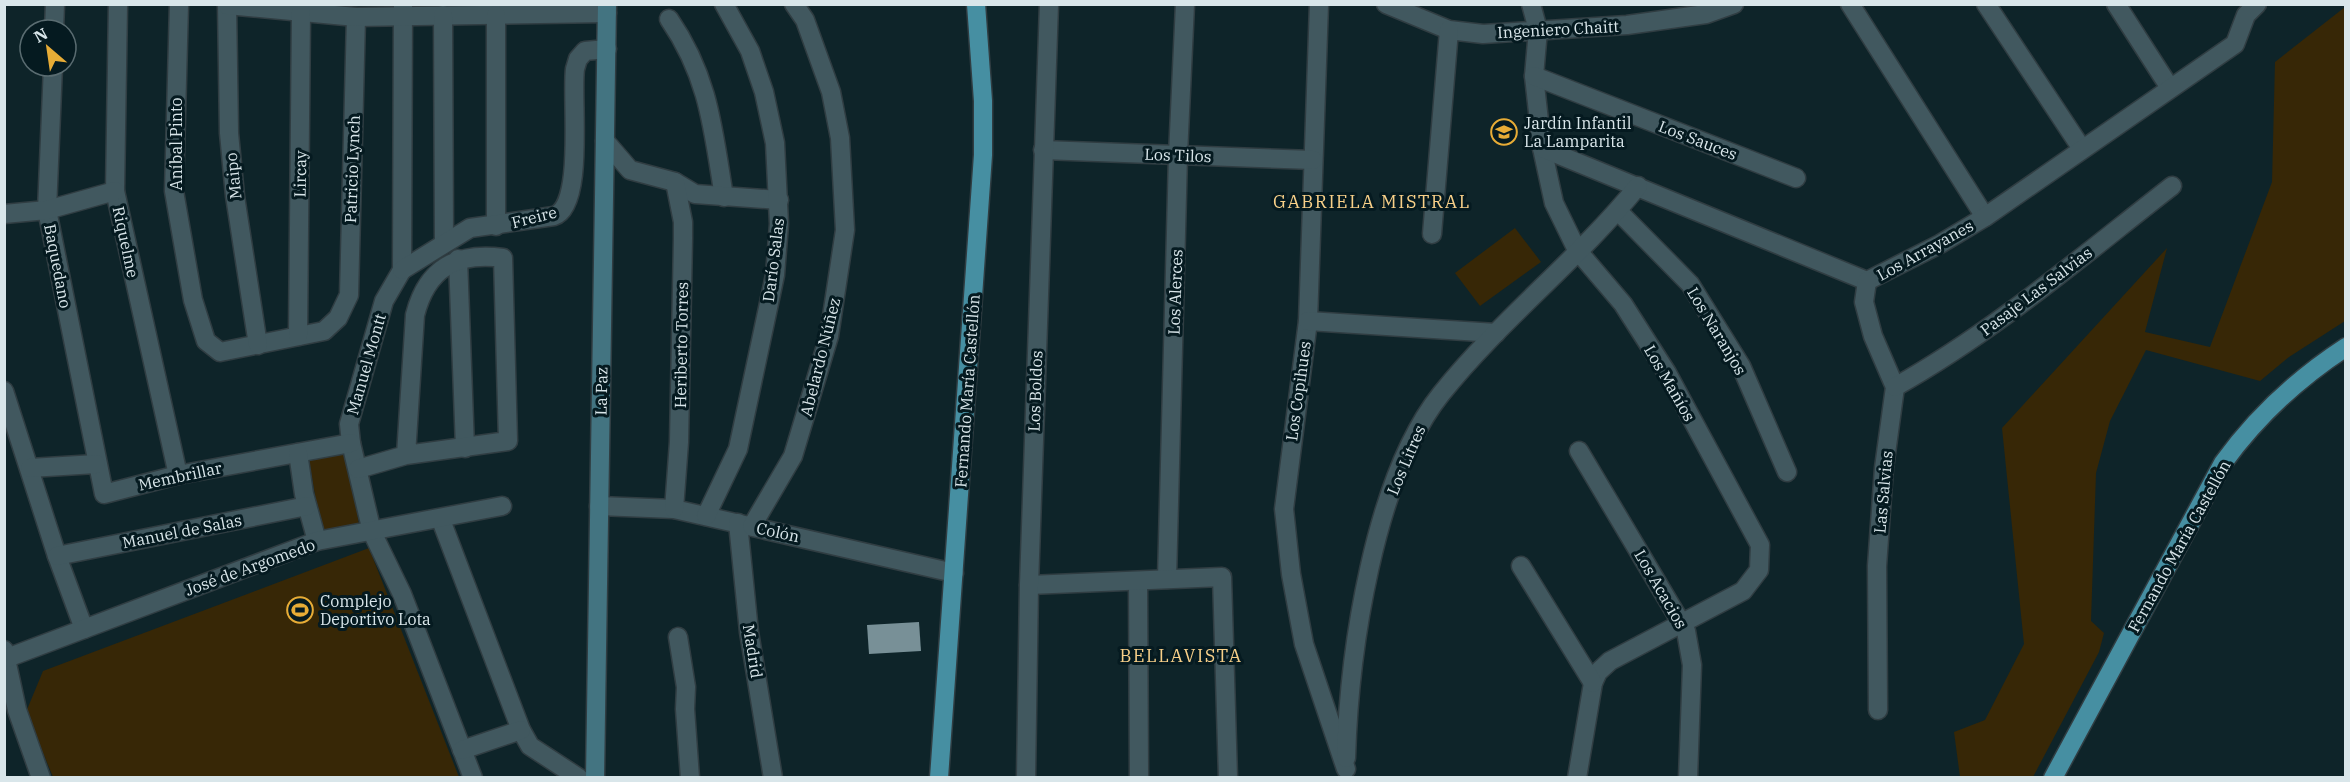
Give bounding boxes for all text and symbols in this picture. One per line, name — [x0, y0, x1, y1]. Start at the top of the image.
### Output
street label: Ingeniero Chaitt — [1497, 16, 1620, 42]
north arrow — [18, 18, 78, 78]
text: N — [30, 23, 51, 47]
street label: Aníbal Pinto — [166, 97, 186, 191]
place label: Jardín Infantil La Lamparita — [1524, 113, 1632, 151]
street label: Patricio Lynch — [340, 115, 364, 223]
street label: Los Sauces — [1656, 116, 1740, 164]
school or university icon: Jardín Infantil La Lamparita — [1489, 117, 1519, 147]
street label: Los Tilos — [1144, 144, 1212, 166]
street label: Lircay — [290, 150, 310, 198]
street label: Maipo — [221, 152, 245, 200]
district label: GABRIELA MISTRAL — [1273, 190, 1471, 213]
street label: Freire — [509, 202, 559, 232]
street label: Riquelme — [109, 204, 143, 280]
street label: Los Arrayanes — [1873, 215, 1977, 285]
street label: Darío Salas — [758, 217, 788, 303]
street label: Baquedano — [40, 222, 76, 310]
street label: Pasaje Las Salvias — [1976, 242, 2096, 340]
street label: Los Alerces — [1164, 249, 1186, 335]
street label: Heriberto Torres — [670, 282, 692, 408]
street label: Los Naranjos — [1683, 283, 1751, 379]
street label: Fernando María Castellón — [950, 294, 984, 488]
street label: Abelardo Núñez — [796, 296, 844, 418]
street label: Manuel Montt — [342, 311, 390, 417]
street label: Los Copihues — [1281, 340, 1315, 442]
street label: Los Mañíos — [1640, 341, 1700, 425]
street label: Los Boldos — [1024, 350, 1046, 432]
street label: La Paz — [591, 367, 611, 415]
street label: Los Litres — [1382, 422, 1430, 498]
street label: Las Salvias — [1869, 450, 1897, 534]
street label: Fernando María Castellón — [2123, 456, 2235, 636]
street label: Membrillar — [136, 457, 224, 495]
street label: Manuel de Salas — [120, 510, 244, 552]
street label: Colón — [755, 518, 801, 546]
street label: José de Argomedo — [182, 534, 318, 600]
street label: Los Acacios — [1630, 546, 1692, 632]
place label: Complejo Deportivo Lota — [320, 591, 431, 629]
sports icon: Complejo Deportivo Lota — [285, 595, 315, 625]
street label: Madrid — [739, 623, 767, 680]
district label: BELLAVISTA — [1119, 644, 1243, 667]

